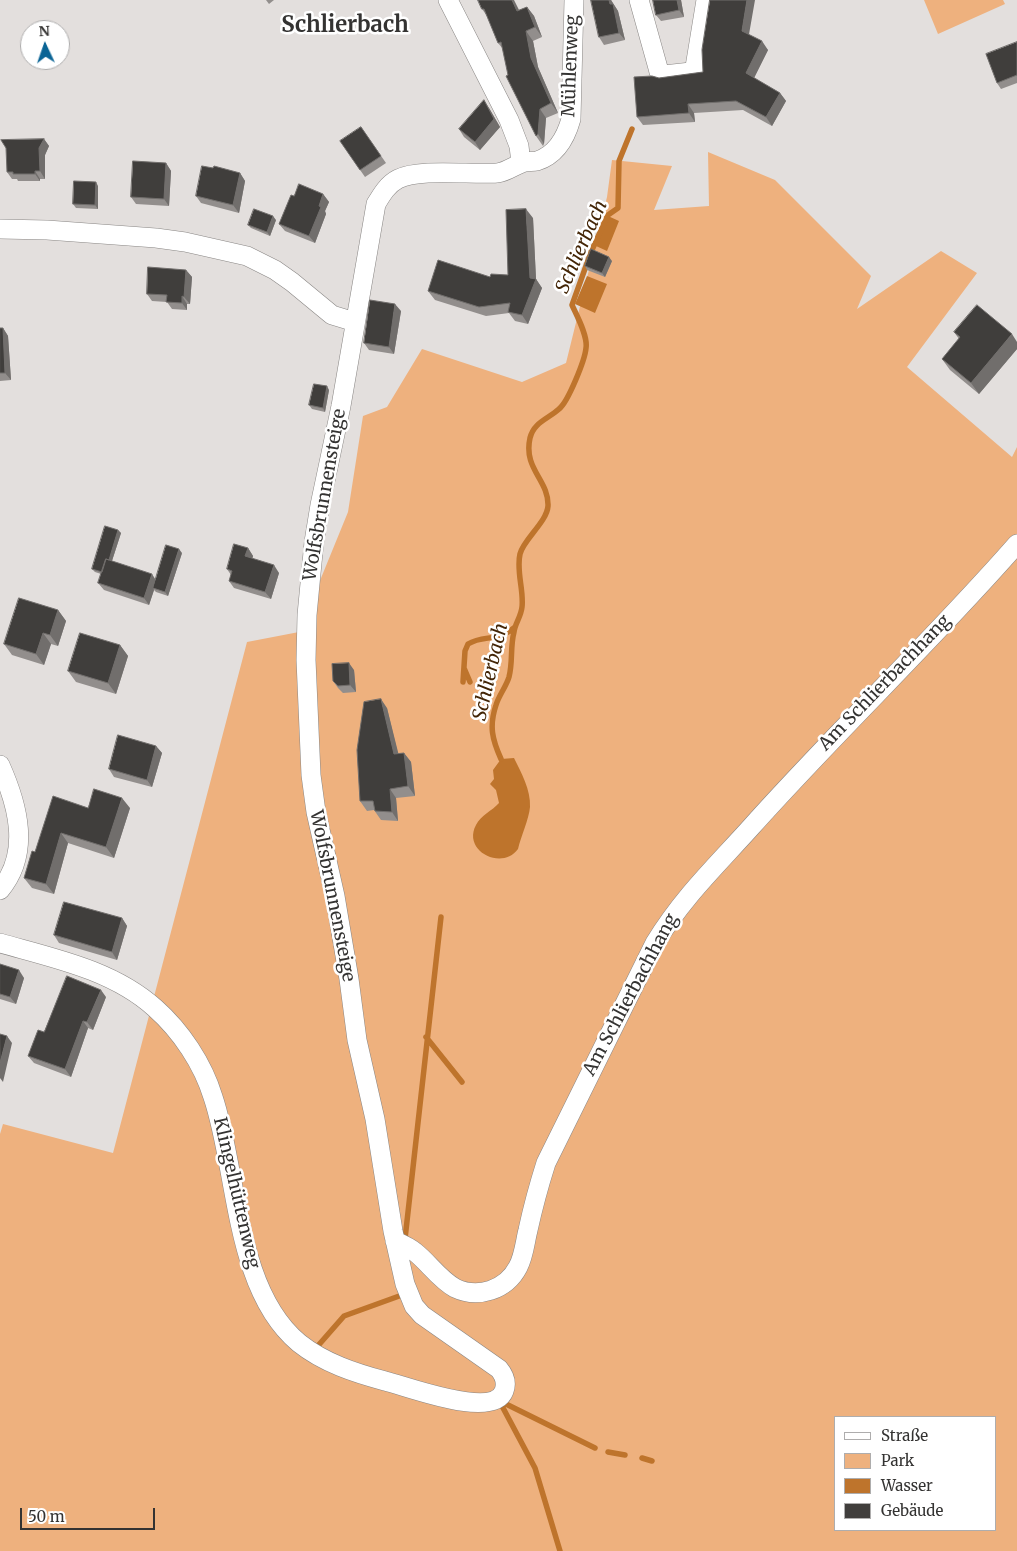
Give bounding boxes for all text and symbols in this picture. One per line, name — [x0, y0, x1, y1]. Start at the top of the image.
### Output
district label: Schlierbach — [281, 13, 409, 39]
street label: Mühlenweg — [558, 14, 584, 118]
north arrow — [20, 20, 70, 70]
text: N — [38, 22, 50, 40]
water label: Schlierbach — [551, 197, 613, 297]
street label: Wolfsbrunnensteige — [299, 407, 351, 583]
street label: Am Schlierbachhang — [815, 611, 955, 755]
water label: Schlierbach — [469, 621, 513, 723]
street label: Wolfsbrunnensteige — [305, 808, 359, 984]
street label: Am Schlierbachhang — [579, 910, 683, 1080]
street label: Klingelhüttenweg — [208, 1115, 264, 1271]
legend — [834, 1416, 997, 1531]
text: Straße — [881, 1426, 928, 1445]
text: Park — [881, 1451, 914, 1470]
text: Wasser — [881, 1476, 933, 1495]
scale bar — [22, 1498, 158, 1530]
text: Gebäude — [881, 1501, 943, 1520]
text: 50 m — [28, 1507, 65, 1526]

